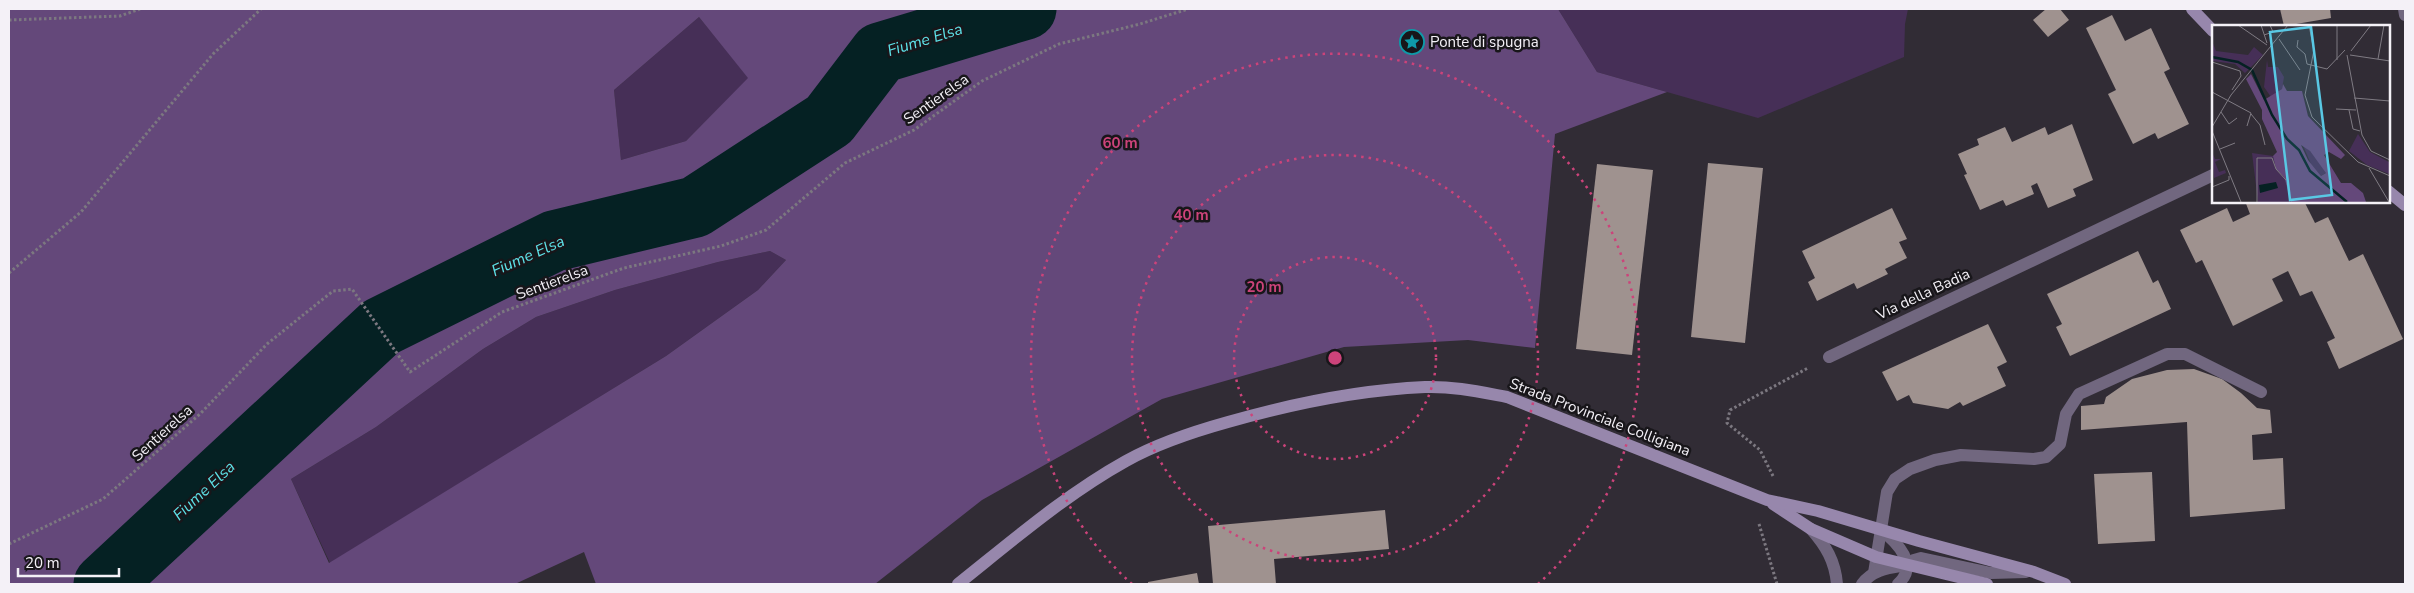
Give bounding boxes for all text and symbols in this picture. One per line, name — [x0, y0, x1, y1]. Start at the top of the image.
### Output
water label: Fiume Elsa — [885, 18, 965, 62]
inset map — [2212, 25, 2389, 202]
place icon: Ponte di spugna — [1399, 29, 1425, 55]
place label: Ponte di spugna — [1430, 32, 1539, 52]
street label: Sentierelsa — [899, 69, 973, 129]
text: 60 m — [1102, 133, 1138, 153]
text: 40 m — [1173, 205, 1209, 225]
water label: Fiume Elsa — [488, 230, 568, 282]
street label: Sentierelsa — [513, 260, 591, 304]
street label: Via della Badia — [1872, 264, 1973, 325]
text: 20 m — [1246, 277, 1282, 297]
centre of rings — [1326, 349, 1344, 367]
street label: Strada Provinciale Colligiana — [1507, 373, 1693, 461]
street label: Sentierelsa — [127, 400, 197, 466]
water label: Fiume Elsa — [168, 456, 240, 526]
scale bar — [18, 546, 119, 578]
text: 20 m — [25, 553, 60, 573]

